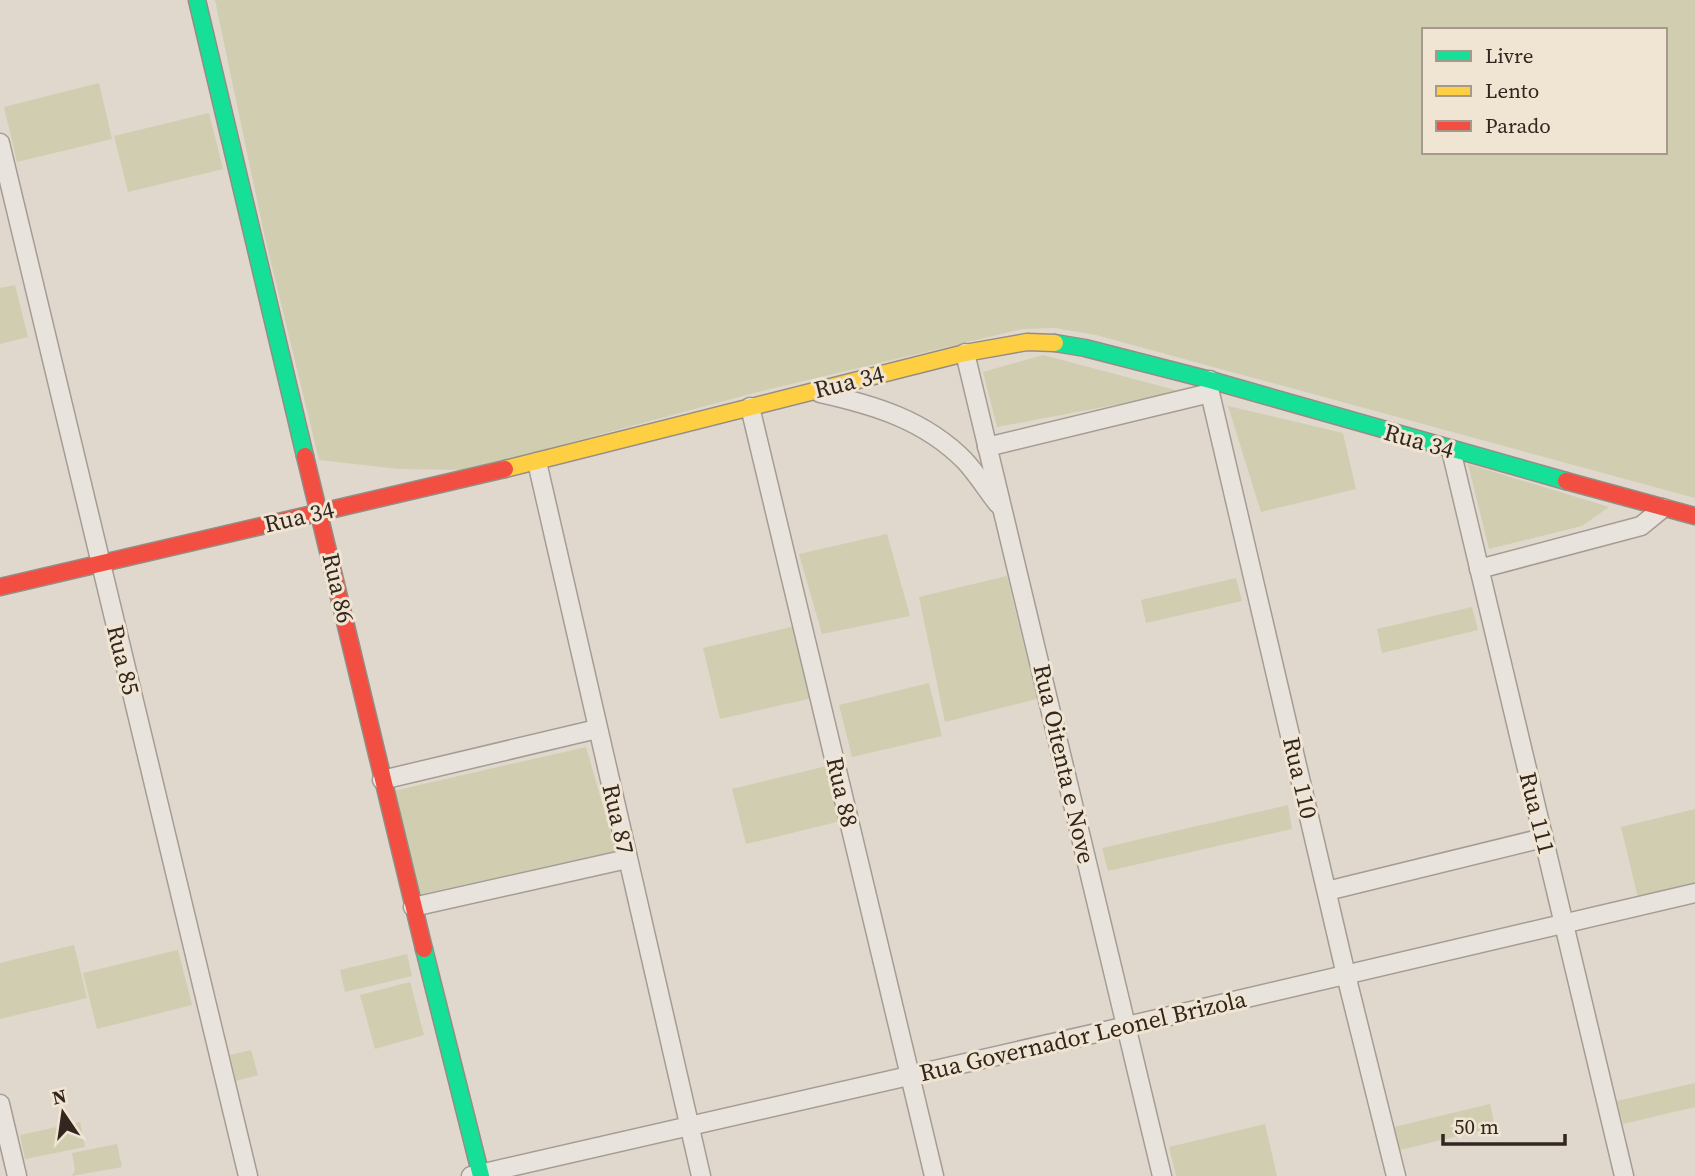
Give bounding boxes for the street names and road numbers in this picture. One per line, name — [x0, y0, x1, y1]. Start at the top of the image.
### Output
street label: Rua 34 — [810, 357, 887, 406]
street label: Rua 34 — [1380, 415, 1458, 466]
street label: Rua 34 — [261, 492, 337, 541]
street label: Rua 86 — [314, 550, 363, 626]
street label: Rua 85 — [99, 621, 148, 698]
street label: Rua Oitenta e Nove — [1026, 661, 1103, 867]
street label: Rua 110 — [1275, 734, 1326, 822]
street label: Rua 88 — [818, 754, 867, 830]
street label: Rua 111 — [1511, 769, 1564, 857]
street label: Rua 87 — [594, 781, 643, 857]
street label: Rua Governador Leonel Brizola — [916, 982, 1250, 1089]

